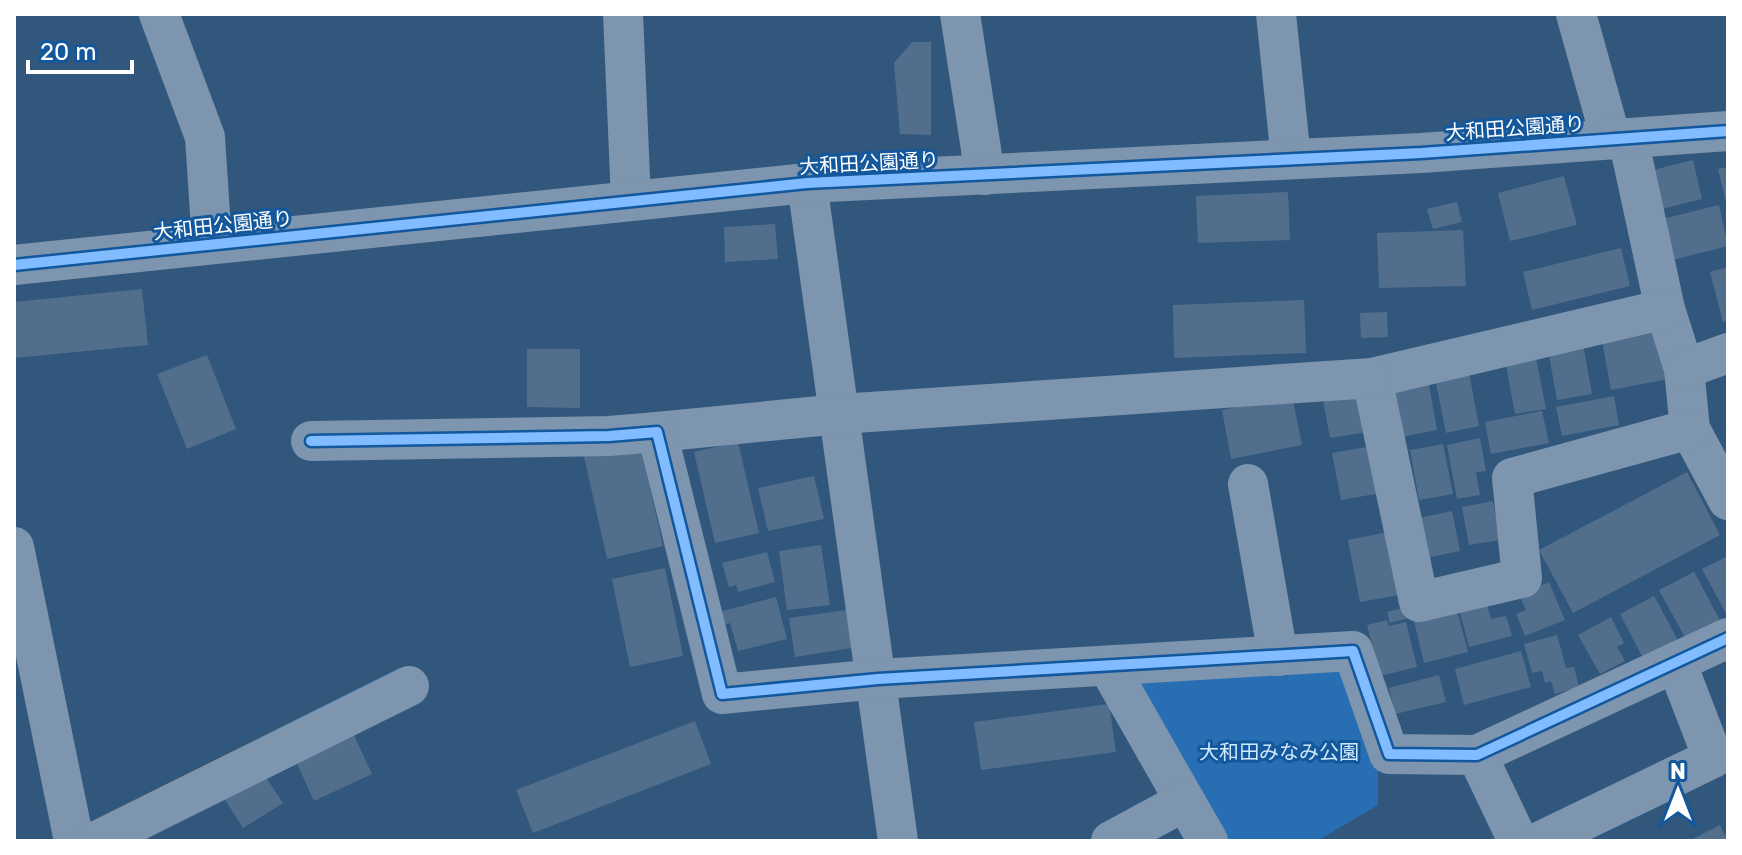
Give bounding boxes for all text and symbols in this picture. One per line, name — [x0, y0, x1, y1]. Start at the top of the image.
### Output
scale bar — [28, 24, 132, 74]
text: 20 m — [40, 38, 97, 66]
street label: 大和田公園通り — [1444, 111, 1586, 145]
street label: 大和田公園通り — [798, 147, 940, 179]
street label: 大和田公園通り — [152, 206, 294, 244]
park label: 大和田みなみ公園 — [1199, 740, 1359, 764]
north arrow — [1638, 751, 1718, 831]
text: N — [1670, 758, 1686, 785]

